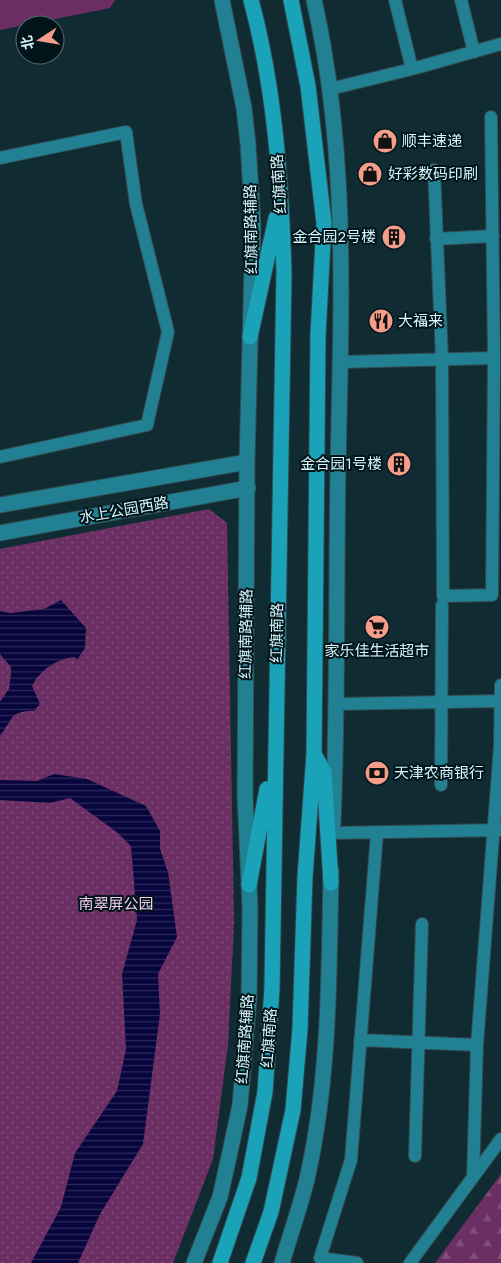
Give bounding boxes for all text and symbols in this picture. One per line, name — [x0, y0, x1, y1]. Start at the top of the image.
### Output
north arrow — [15, 15, 65, 65]
text: 北 — [16, 34, 39, 52]
shop icon: 顺丰速递 — [372, 128, 398, 154]
place label: 顺丰速递 — [402, 130, 462, 152]
street label: 红旗南路 — [266, 153, 292, 215]
shop icon: 好彩数码印刷 — [357, 161, 383, 187]
place label: 好彩数码印刷 — [388, 163, 478, 185]
street label: 红旗南路辅路 — [239, 184, 263, 274]
building icon: 金合园2号楼 — [381, 224, 407, 250]
place label: 金合园2号楼 — [292, 226, 376, 248]
restaurant icon: 大福来 — [368, 308, 394, 334]
place label: 大福来 — [398, 310, 443, 332]
building icon: 金合园1号楼 — [386, 451, 412, 477]
place label: 金合园1号楼 — [300, 453, 382, 475]
street label: 水上公园西路 — [78, 491, 170, 529]
street label: 红旗南路辅路 — [234, 589, 258, 679]
street label: 红旗南路 — [265, 603, 289, 663]
supermarket icon: 家乐佳生活超市 — [364, 614, 390, 640]
place label: 家乐佳生活超市 — [324, 640, 430, 662]
bank icon: 天津农商银行 — [364, 760, 390, 786]
place label: 天津农商银行 — [394, 762, 484, 784]
park label: 南翠屏公园 — [78, 893, 154, 915]
street label: 红旗南路辅路 — [231, 993, 259, 1085]
street label: 红旗南路 — [256, 1007, 282, 1069]

